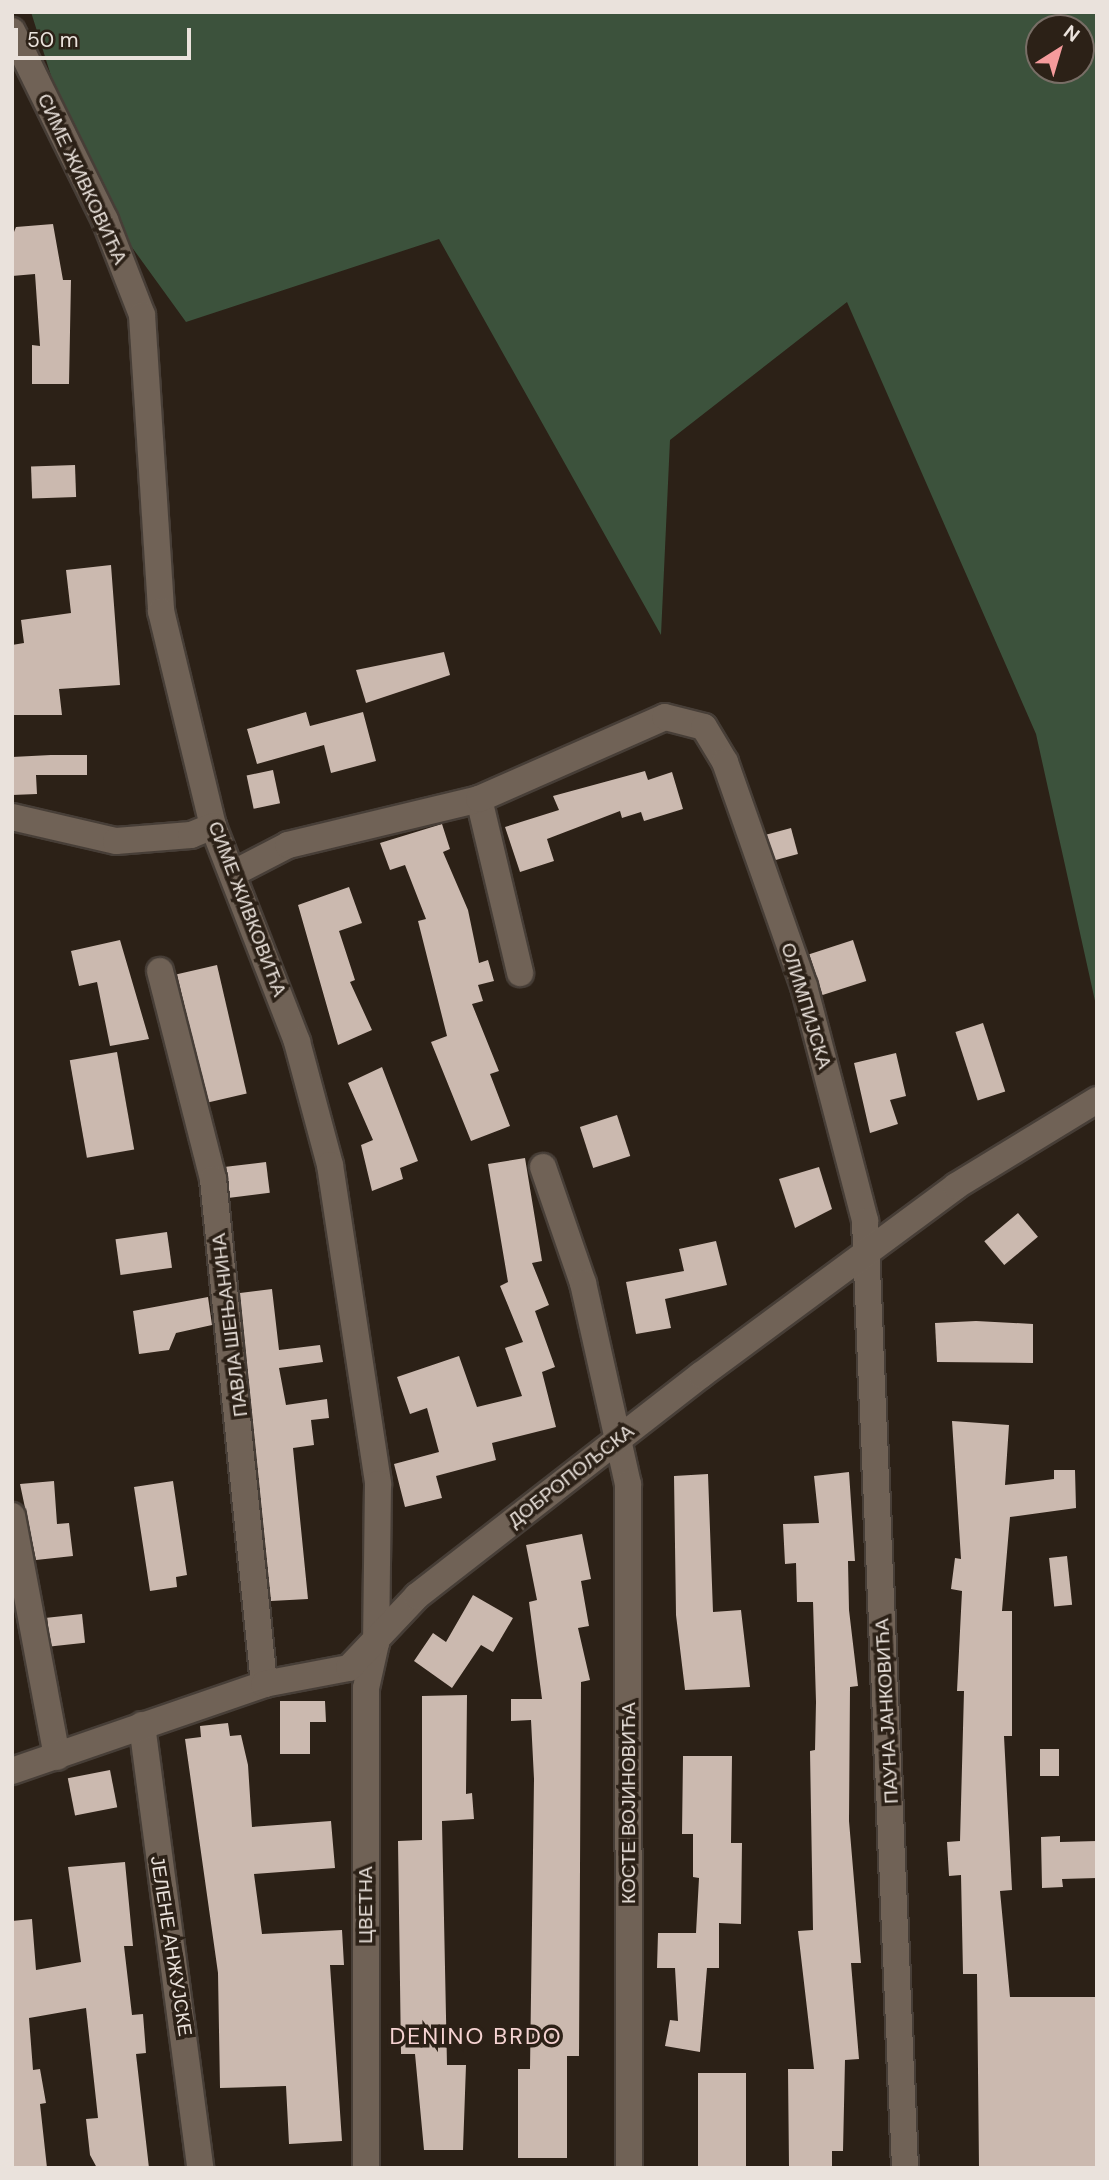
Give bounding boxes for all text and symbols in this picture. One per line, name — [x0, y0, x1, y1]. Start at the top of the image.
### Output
scale bar — [18, 14, 194, 58]
north arrow — [1025, 14, 1095, 84]
text: N — [1059, 19, 1085, 48]
text: 50 m — [27, 26, 78, 54]
street label: СИМЕ ЖИВКОВИЋА — [32, 90, 132, 268]
street label: СИМЕ ЖИВКОВИЋА — [203, 818, 291, 1000]
street label: ОЛИМПИЈСКА — [776, 940, 836, 1072]
street label: ПАВЛА ШЕЊАНИНА — [207, 1232, 253, 1418]
street label: ДОБРОПОЉСКА — [504, 1420, 638, 1532]
street label: ПАУНА ЈАНКОВИЋА — [871, 1618, 903, 1804]
street label: КОСТЕ ВОЈИНОВИЋА — [618, 1702, 640, 1904]
street label: ЈЕЛЕНЕ АНЖУЈСКЕ — [145, 1854, 197, 2038]
street label: ЦВЕТНА — [355, 1866, 377, 1944]
district label: DENINO BRDO — [391, 2022, 561, 2050]

